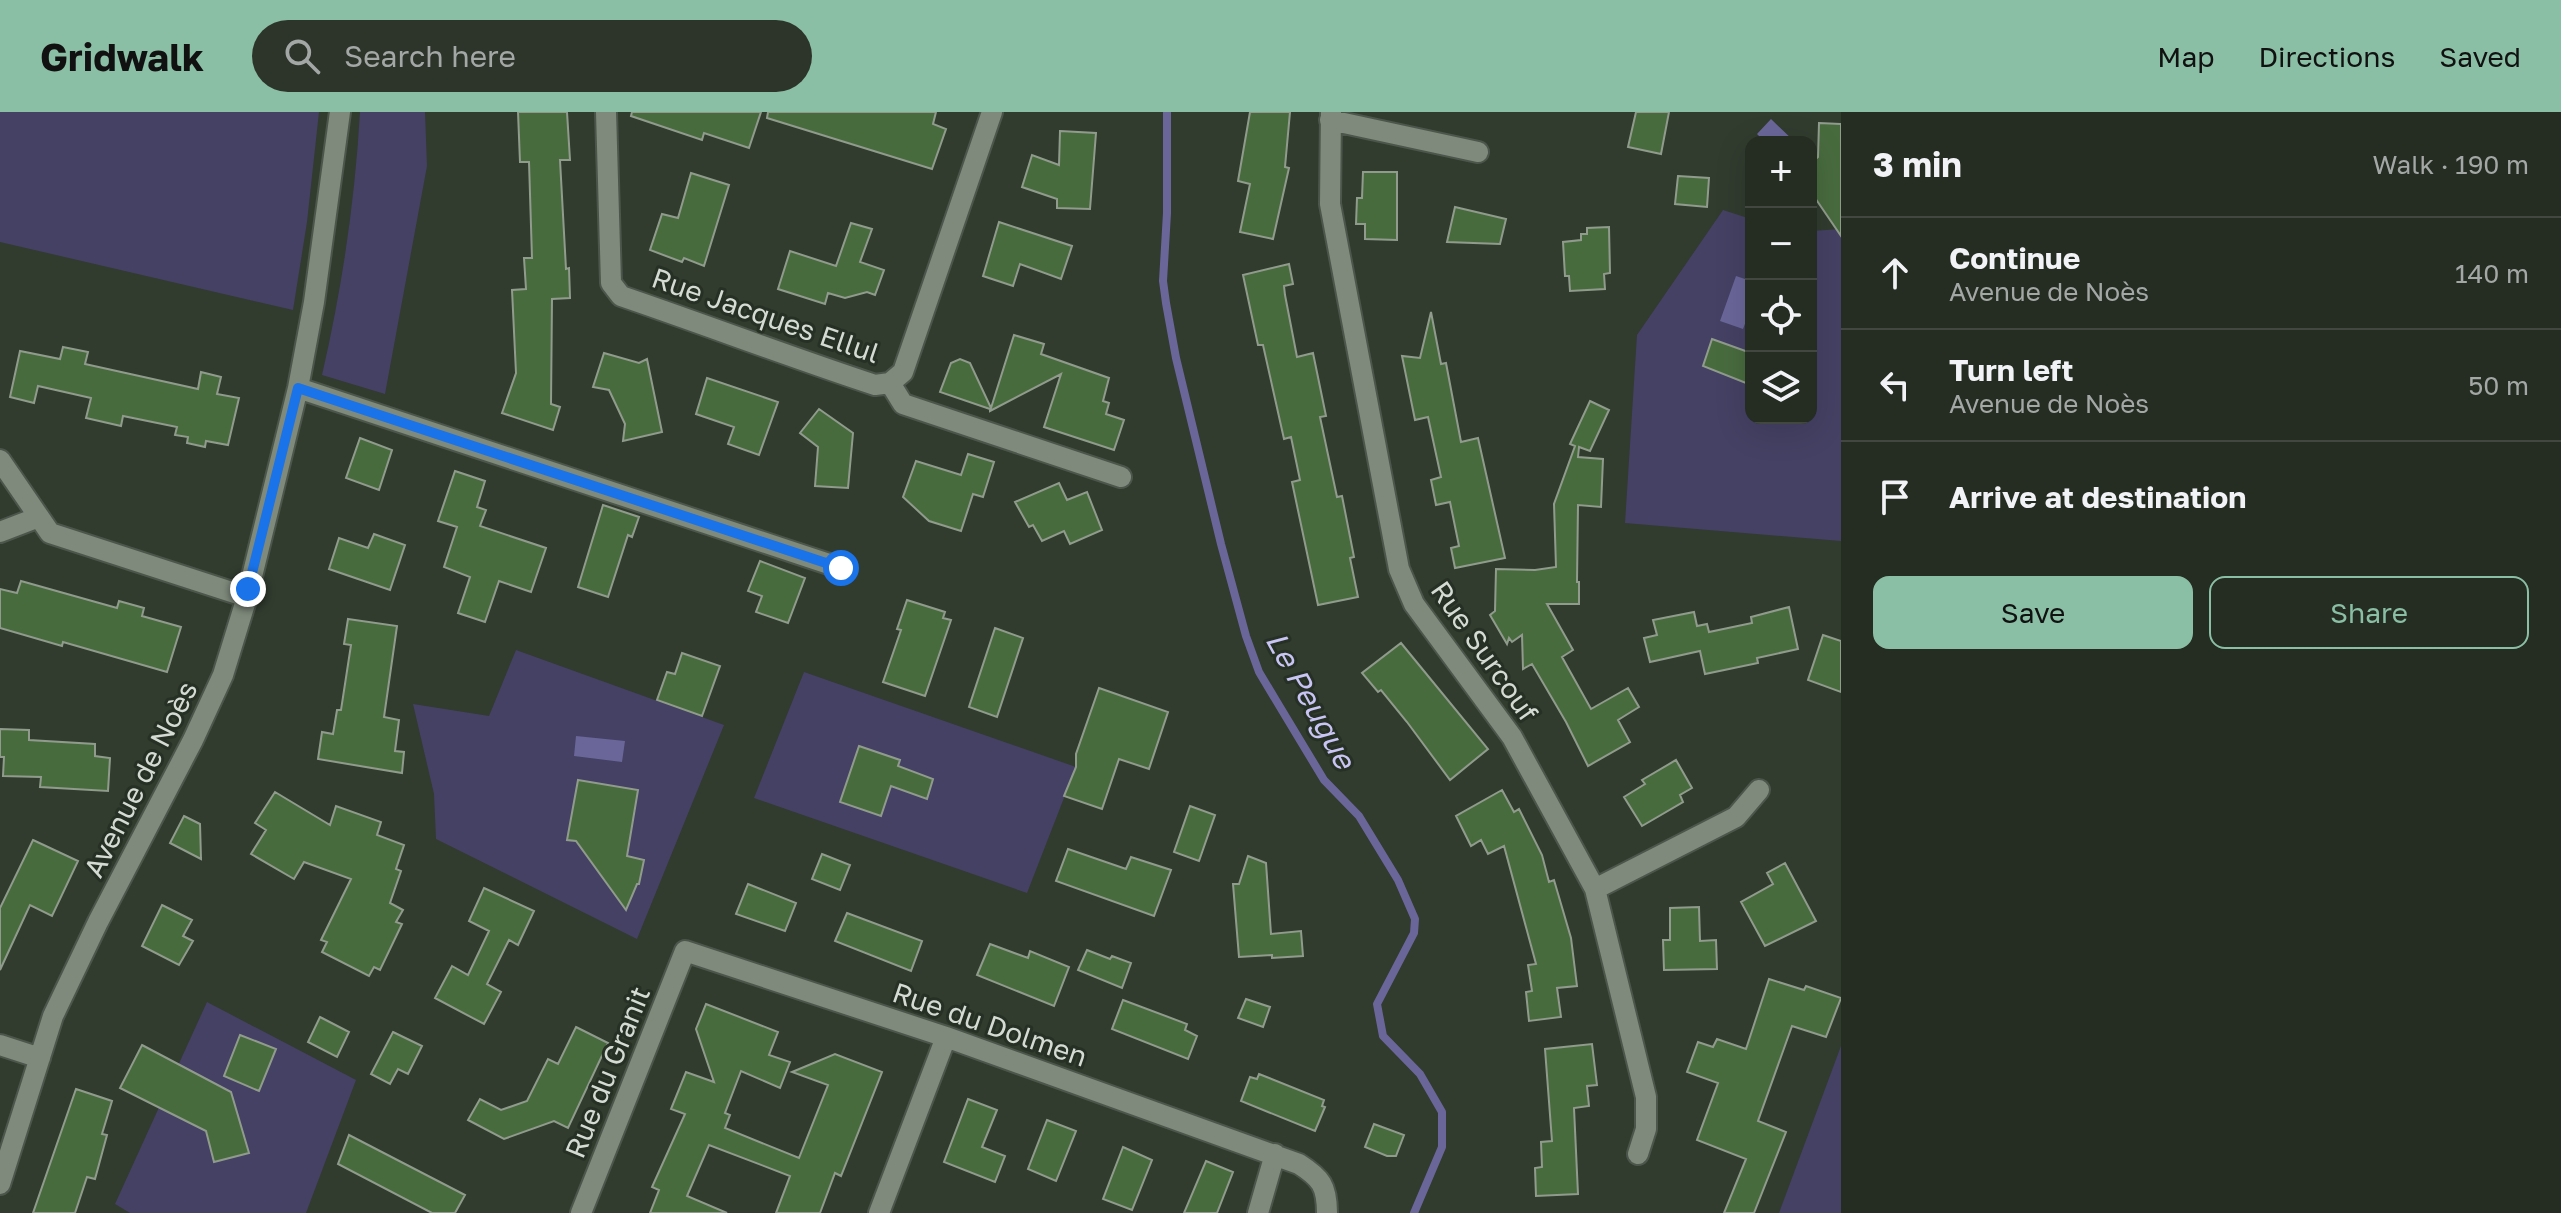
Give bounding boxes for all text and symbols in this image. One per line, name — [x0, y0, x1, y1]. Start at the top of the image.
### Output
search box — [252, 20, 812, 92]
text: Gridwalk — [40, 34, 204, 79]
icon: search — [280, 34, 324, 78]
text: Search here — [344, 38, 516, 74]
text: Map — [2157, 40, 2214, 73]
text: Directions — [2258, 40, 2395, 73]
text: Saved — [2439, 40, 2521, 73]
map controls — [1745, 136, 1817, 424]
button: + — [1745, 136, 1817, 208]
text: 3 min — [1873, 144, 1962, 184]
text: Walk · 190 m — [2373, 149, 2529, 180]
button: − — [1745, 208, 1817, 280]
text: Continue — [1949, 240, 2080, 276]
icon: ahead — [1873, 251, 1917, 295]
text: 140 m — [2455, 258, 2529, 289]
street label: Rue Jacques Ellul — [648, 261, 884, 369]
text: Avenue de Noès — [1949, 276, 2149, 307]
button: locate — [1745, 280, 1817, 352]
button: layers — [1745, 352, 1817, 424]
text: Turn left — [1949, 352, 2074, 388]
icon: left — [1873, 363, 1917, 407]
text: 50 m — [2468, 370, 2529, 401]
text: Avenue de Noès — [1949, 388, 2149, 419]
icon: arrive — [1873, 475, 1917, 519]
text: Arrive at destination — [1949, 479, 2246, 515]
route start — [823, 550, 859, 586]
route end — [230, 571, 266, 607]
street label: Rue Surcouf — [1425, 575, 1545, 727]
button: Save — [1873, 576, 2193, 649]
button: Share — [2209, 576, 2529, 649]
water label: Le Peugue — [1259, 625, 1365, 777]
street label: Avenue de Noès — [76, 676, 204, 882]
street label: Rue du Dolmen — [888, 975, 1092, 1073]
street label: Rue du Granit — [558, 981, 656, 1163]

